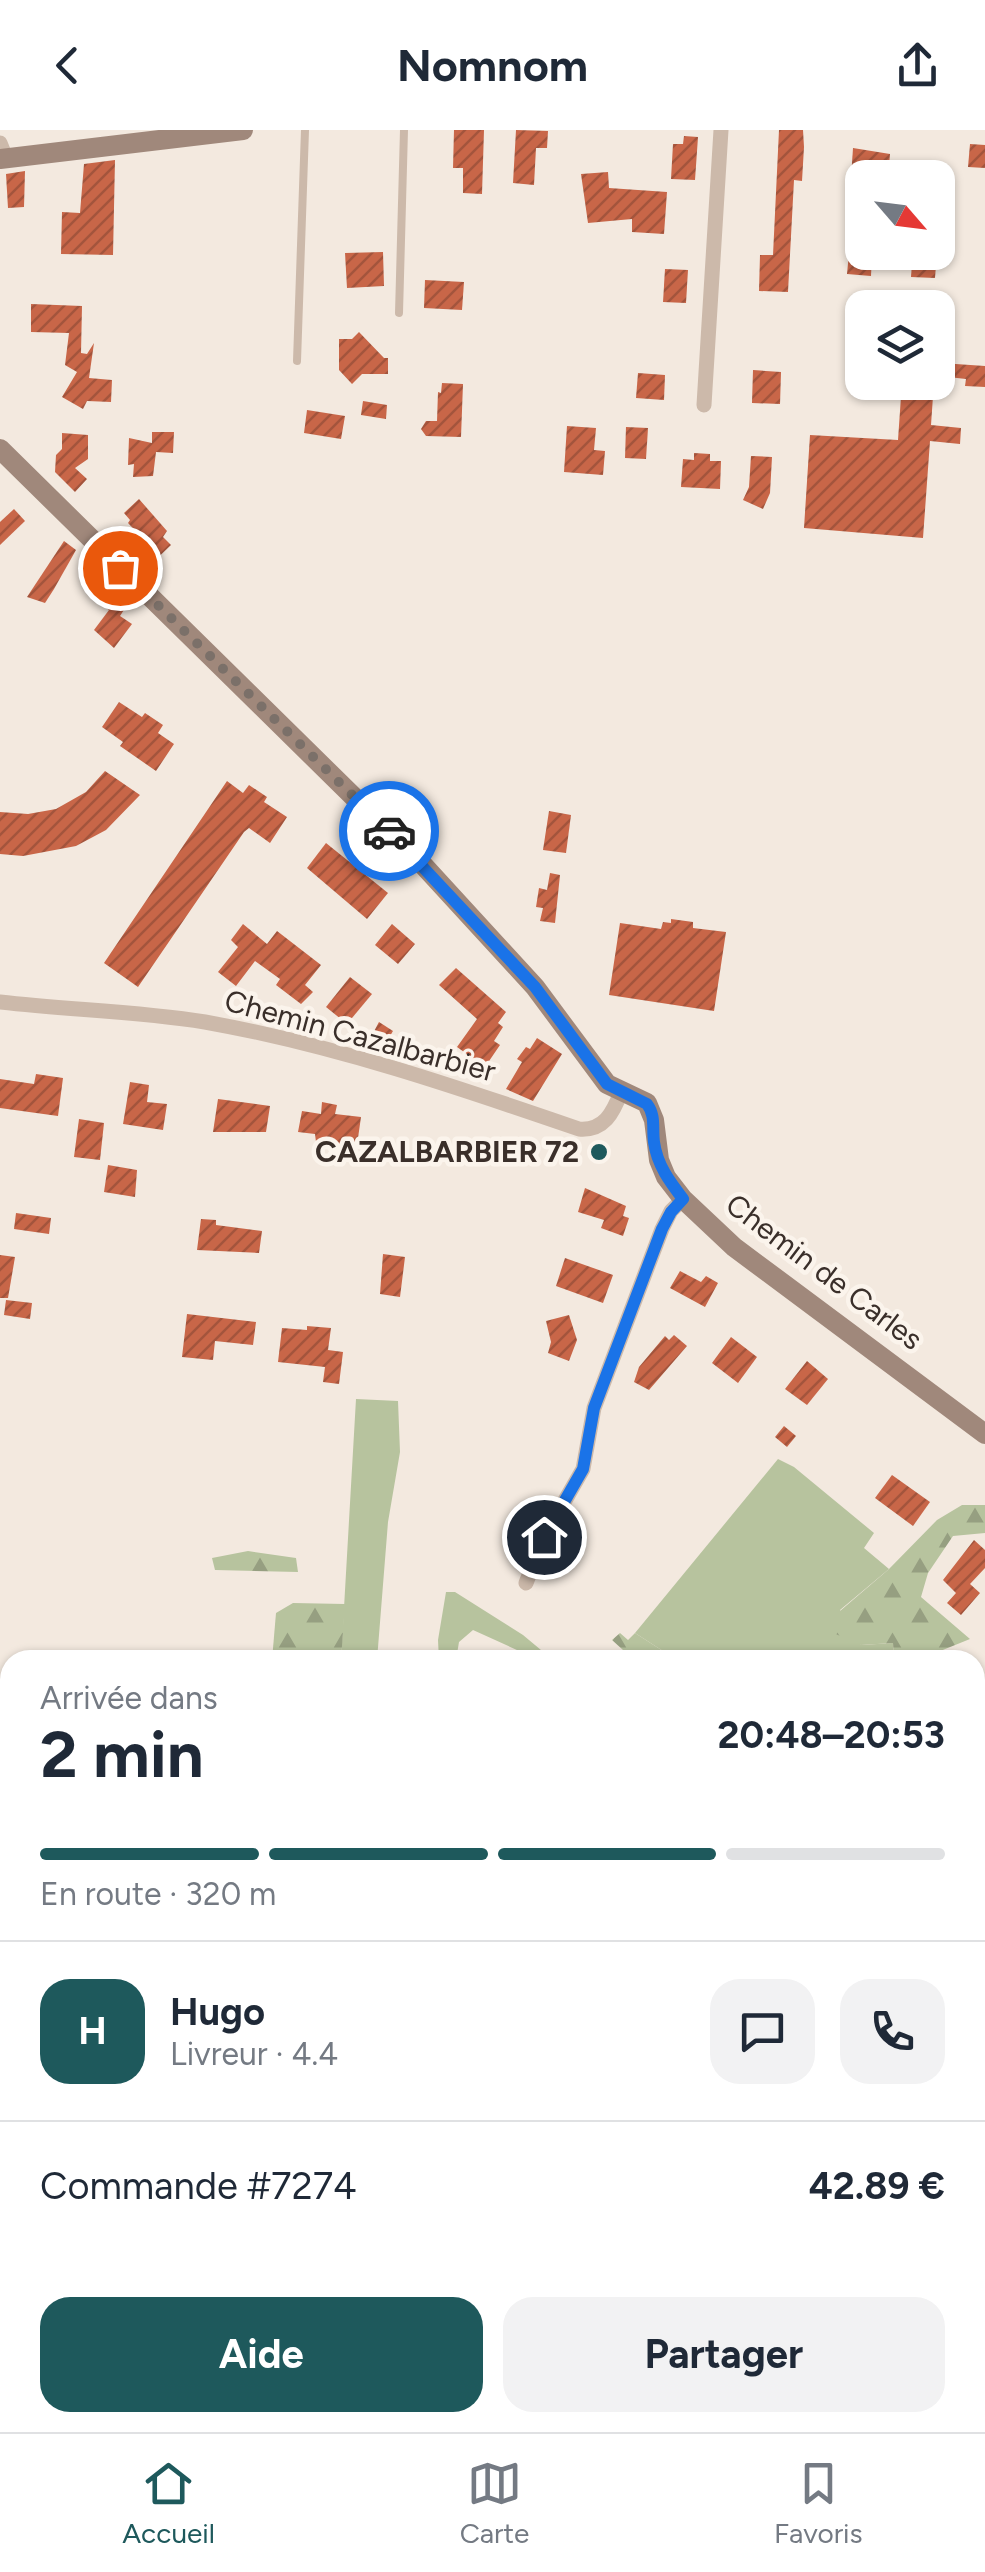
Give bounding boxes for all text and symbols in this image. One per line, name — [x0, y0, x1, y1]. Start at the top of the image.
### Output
icon: back — [40, 38, 95, 93]
text: Nomnom — [397, 38, 588, 92]
icon: share — [890, 38, 945, 93]
north arrow — [845, 160, 955, 270]
map controls — [845, 160, 955, 400]
button: layers — [845, 290, 955, 400]
pin — [78, 526, 163, 611]
icon: bag — [93, 541, 148, 596]
courier — [339, 781, 439, 881]
icon: car — [362, 804, 417, 859]
street label: Chemin Cazalbarbier — [221, 982, 500, 1089]
place label: CAZALBARBIER 72 — [315, 1133, 579, 1170]
marker: CAZALBARBIER 72 — [588, 1141, 610, 1163]
street label: Chemin de Carles — [719, 1186, 930, 1358]
pin — [502, 1495, 587, 1580]
icon: home — [517, 1510, 572, 1565]
text: Arrivée dans — [40, 1679, 218, 1717]
text: 20:48–20:53 — [717, 1712, 945, 1758]
text: 2 min — [40, 1715, 204, 1793]
text: En route · 320 m — [40, 1875, 276, 1913]
button: chat — [710, 1979, 815, 2084]
button: phone — [840, 1979, 945, 2084]
text: Hugo — [170, 1989, 265, 2035]
text: H — [78, 2008, 107, 2054]
text: Livreur · 4.4 — [170, 2035, 338, 2073]
text: Commande #7274 — [40, 2163, 357, 2209]
text: 42.89 € — [809, 2163, 945, 2209]
button: Aide — [40, 2297, 483, 2412]
button: Partager — [503, 2297, 945, 2412]
tab: Accueil — [122, 2456, 215, 2550]
tab: Carte — [460, 2456, 529, 2550]
tab: Favoris — [774, 2456, 863, 2550]

